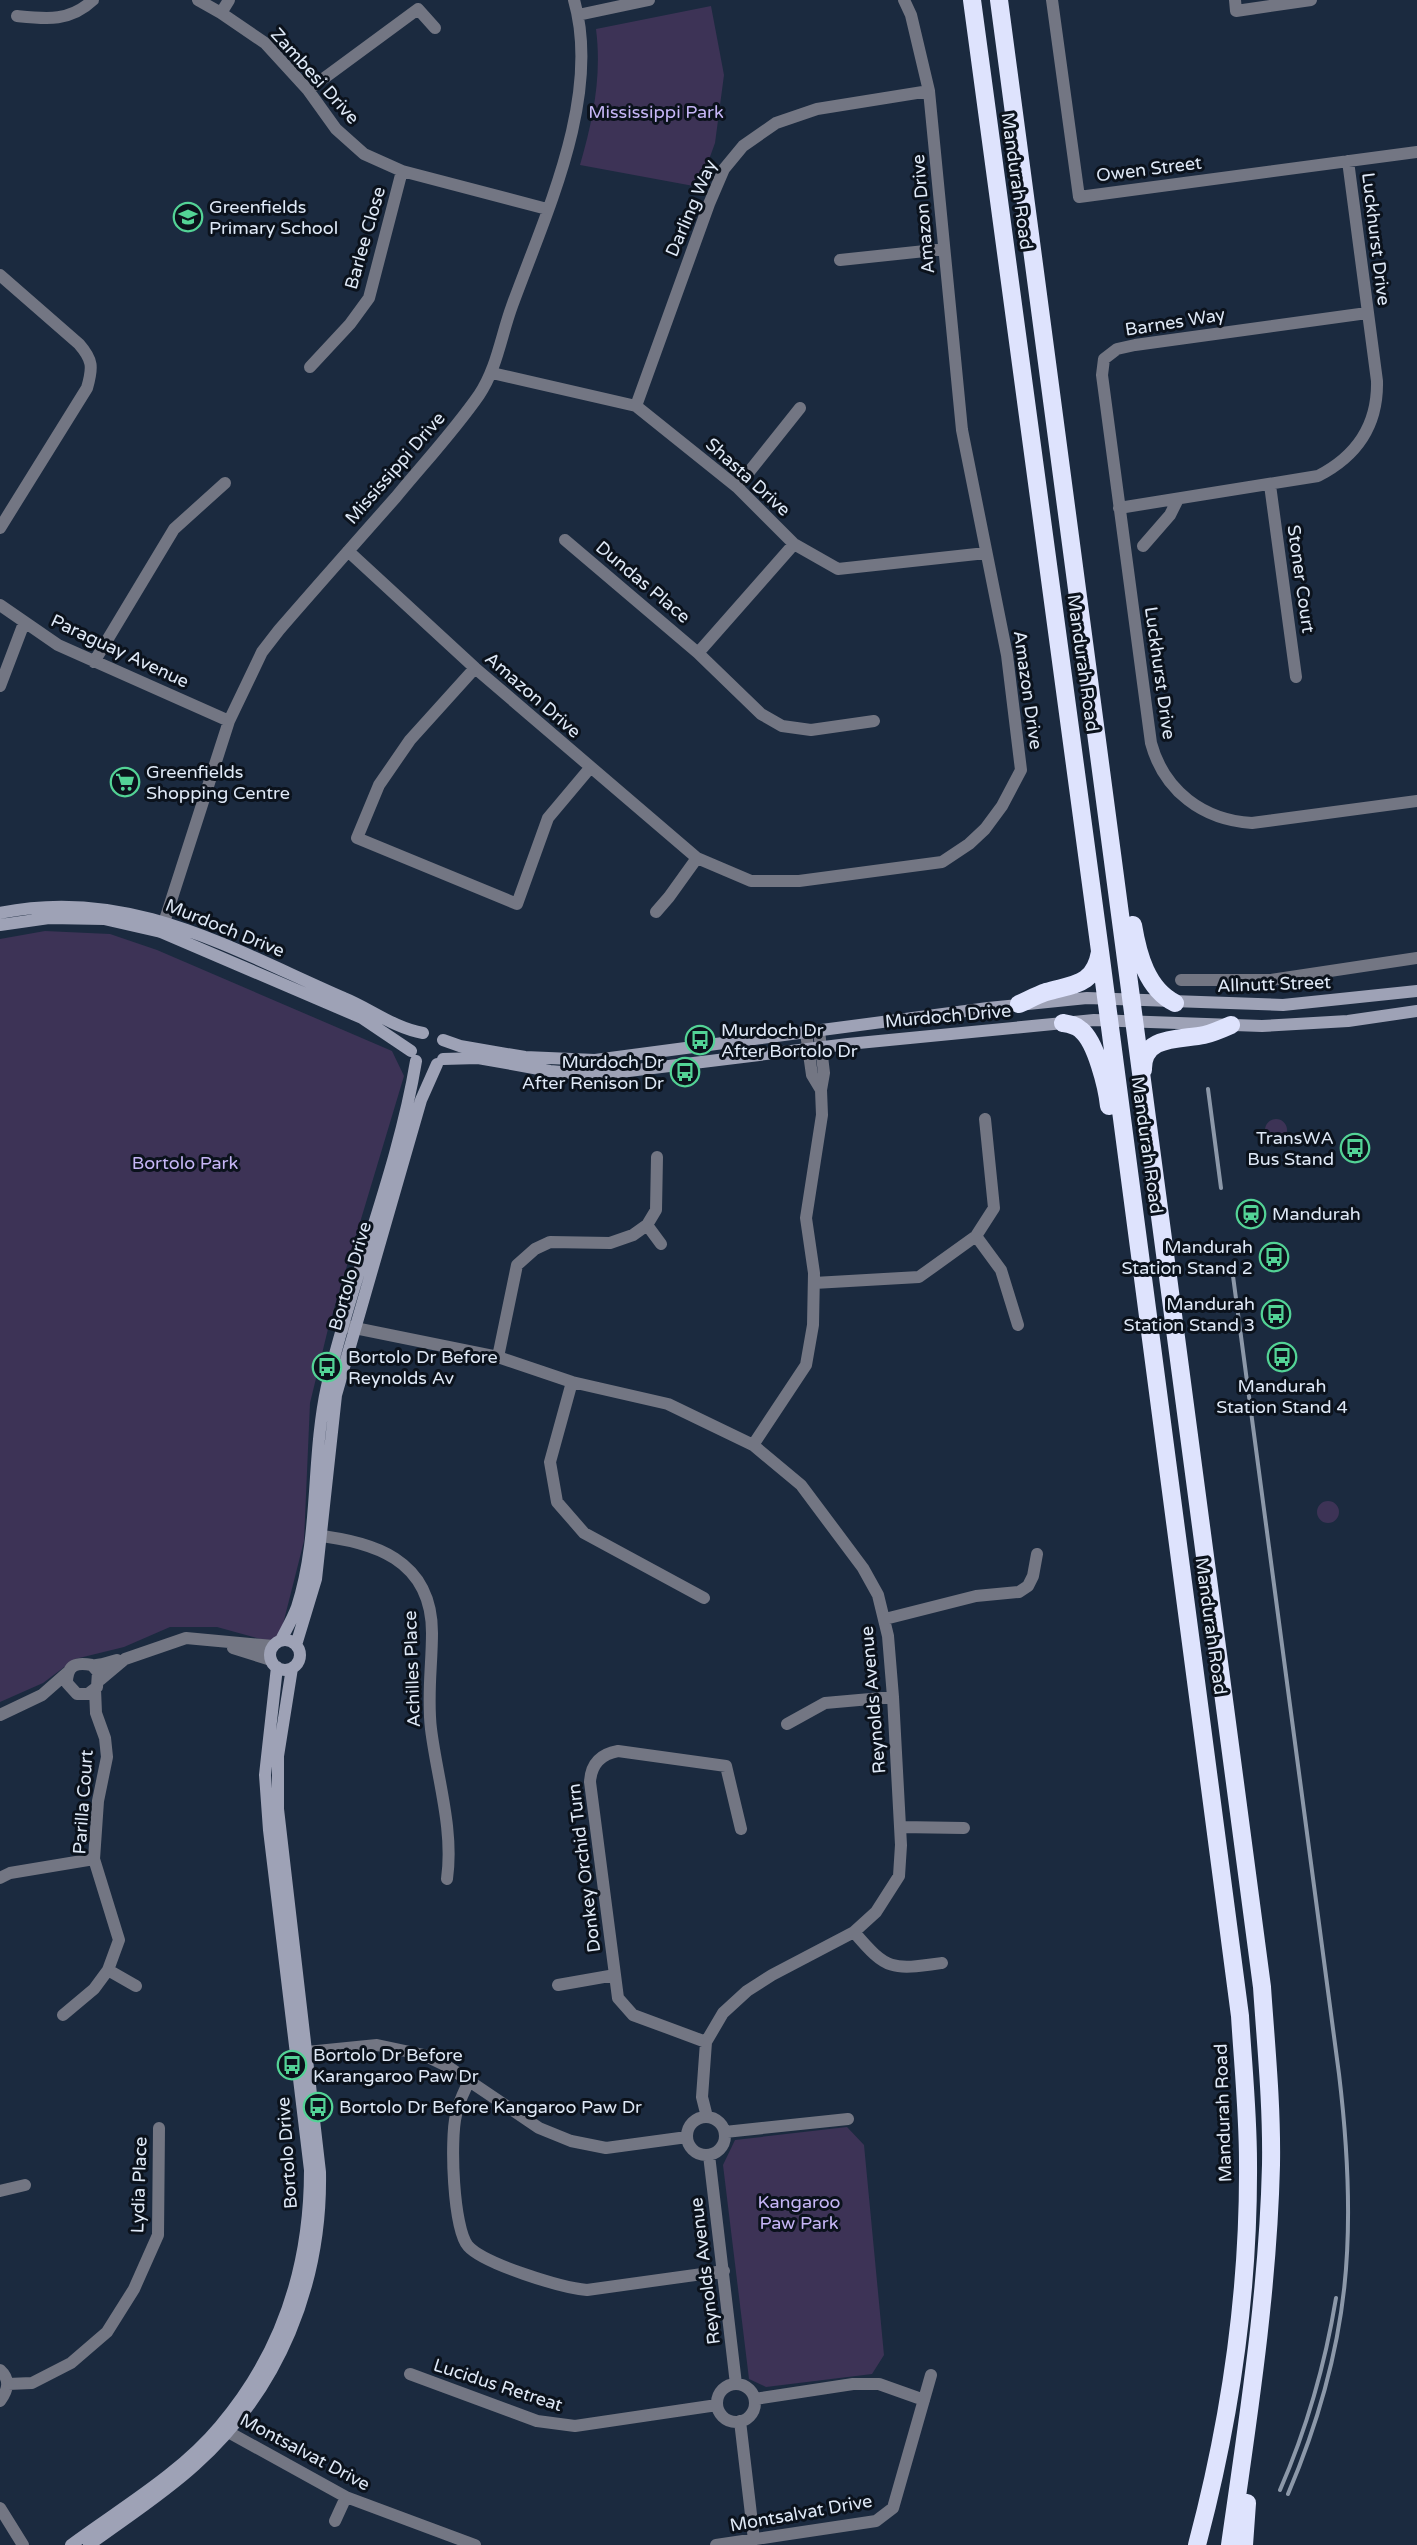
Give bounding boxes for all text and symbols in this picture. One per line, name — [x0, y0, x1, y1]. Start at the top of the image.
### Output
street label: Zambesi Drive — [266, 23, 364, 129]
park label: Mississippi Park — [588, 101, 724, 123]
street label: Mandurah Road — [996, 111, 1038, 251]
street label: Owen Street — [1095, 152, 1203, 186]
street label: Amazon Drive — [907, 153, 939, 275]
street label: Darling Way — [661, 156, 721, 260]
street label: Luckhurst Drive — [1357, 171, 1395, 307]
street label: Barlee Close — [340, 184, 390, 292]
place label: Greenfields Primary School — [209, 196, 338, 239]
school or university icon: Greenfields Primary School — [172, 201, 204, 233]
street label: Barnes Way — [1123, 303, 1227, 341]
street label: Mississippi Drive — [340, 407, 450, 529]
street label: Shasta Drive — [701, 433, 795, 521]
street label: Stoner Court — [1283, 523, 1319, 635]
street label: Dundas Place — [591, 536, 695, 628]
street label: Mandurah Road — [1062, 593, 1104, 733]
street label: Luckhurst Drive — [1140, 605, 1180, 741]
street label: Paraguay Avenue — [47, 609, 193, 693]
street label: Amazon Drive — [1009, 629, 1047, 751]
street label: Amazon Drive — [481, 647, 585, 743]
place label: Greenfields Shopping Centre — [146, 761, 290, 804]
supermarket icon: Greenfields Shopping Centre — [109, 766, 141, 798]
street label: Murdoch Drive — [162, 894, 288, 962]
street label: Allnutt Street — [1217, 971, 1331, 997]
street label: Murdoch Drive — [884, 1000, 1012, 1032]
place label: Murdoch Dr After Bortolo Dr — [721, 1019, 858, 1062]
bus stop icon: Murdoch Dr After Bortolo Dr — [684, 1024, 716, 1056]
place label: Murdoch Dr After Renison Dr — [522, 1051, 664, 1094]
bus stop icon: Murdoch Dr After Renison Dr — [669, 1056, 701, 1088]
street label: Mandurah Road — [1126, 1075, 1168, 1215]
place label: TransWA Bus Stand — [1247, 1127, 1334, 1170]
bus stop icon: TransWA Bus Stand — [1339, 1132, 1371, 1164]
park label: Bortolo Park — [132, 1152, 238, 1174]
station icon: Mandurah — [1235, 1198, 1267, 1230]
place label: Mandurah — [1272, 1203, 1361, 1225]
street label: Bortolo Drive — [324, 1219, 376, 1333]
place label: Mandurah Station Stand 2 — [1122, 1236, 1253, 1279]
bus stop icon: Mandurah Station Stand 2 — [1258, 1241, 1290, 1273]
place label: Mandurah Station Stand 3 — [1124, 1293, 1255, 1336]
bus stop icon: Mandurah Station Stand 3 — [1260, 1298, 1292, 1330]
bus stop icon: Mandurah Station Stand 4 — [1266, 1341, 1298, 1373]
place label: Bortolo Dr Before Reynolds Av — [348, 1346, 498, 1389]
bus stop icon: Bortolo Dr Before Reynolds Av — [311, 1351, 343, 1383]
place label: Mandurah Station Stand 4 — [1216, 1375, 1348, 1418]
street label: Mandurah Road — [1190, 1556, 1232, 1696]
street label: Achilles Place — [399, 1610, 425, 1728]
street label: Reynolds Avenue — [856, 1625, 890, 1775]
street label: Parilla Court — [68, 1749, 98, 1855]
street label: Donkey Orchid Turn — [563, 1782, 605, 1954]
street label: Mandurah Road — [1210, 2043, 1236, 2183]
place label: Bortolo Dr Before Karangaroo Paw Dr — [313, 2044, 479, 2087]
bus stop icon: Bortolo Dr Before Karangaroo Paw Dr — [276, 2049, 308, 2081]
bus stop icon: Bortolo Dr Before Kangaroo Paw Dr — [302, 2091, 334, 2123]
street label: Bortolo Drive — [272, 2096, 302, 2210]
place label: Bortolo Dr Before Kangaroo Paw Dr — [339, 2096, 642, 2118]
street label: Lydia Place — [126, 2136, 152, 2234]
park label: Kangaroo Paw Park — [757, 2191, 841, 2234]
street label: Reynolds Avenue — [685, 2196, 725, 2346]
street label: Lucidus Retreat — [431, 2354, 565, 2416]
street label: Montsalvat Drive — [236, 2408, 374, 2496]
street label: Montsalvat Drive — [728, 2490, 874, 2536]

